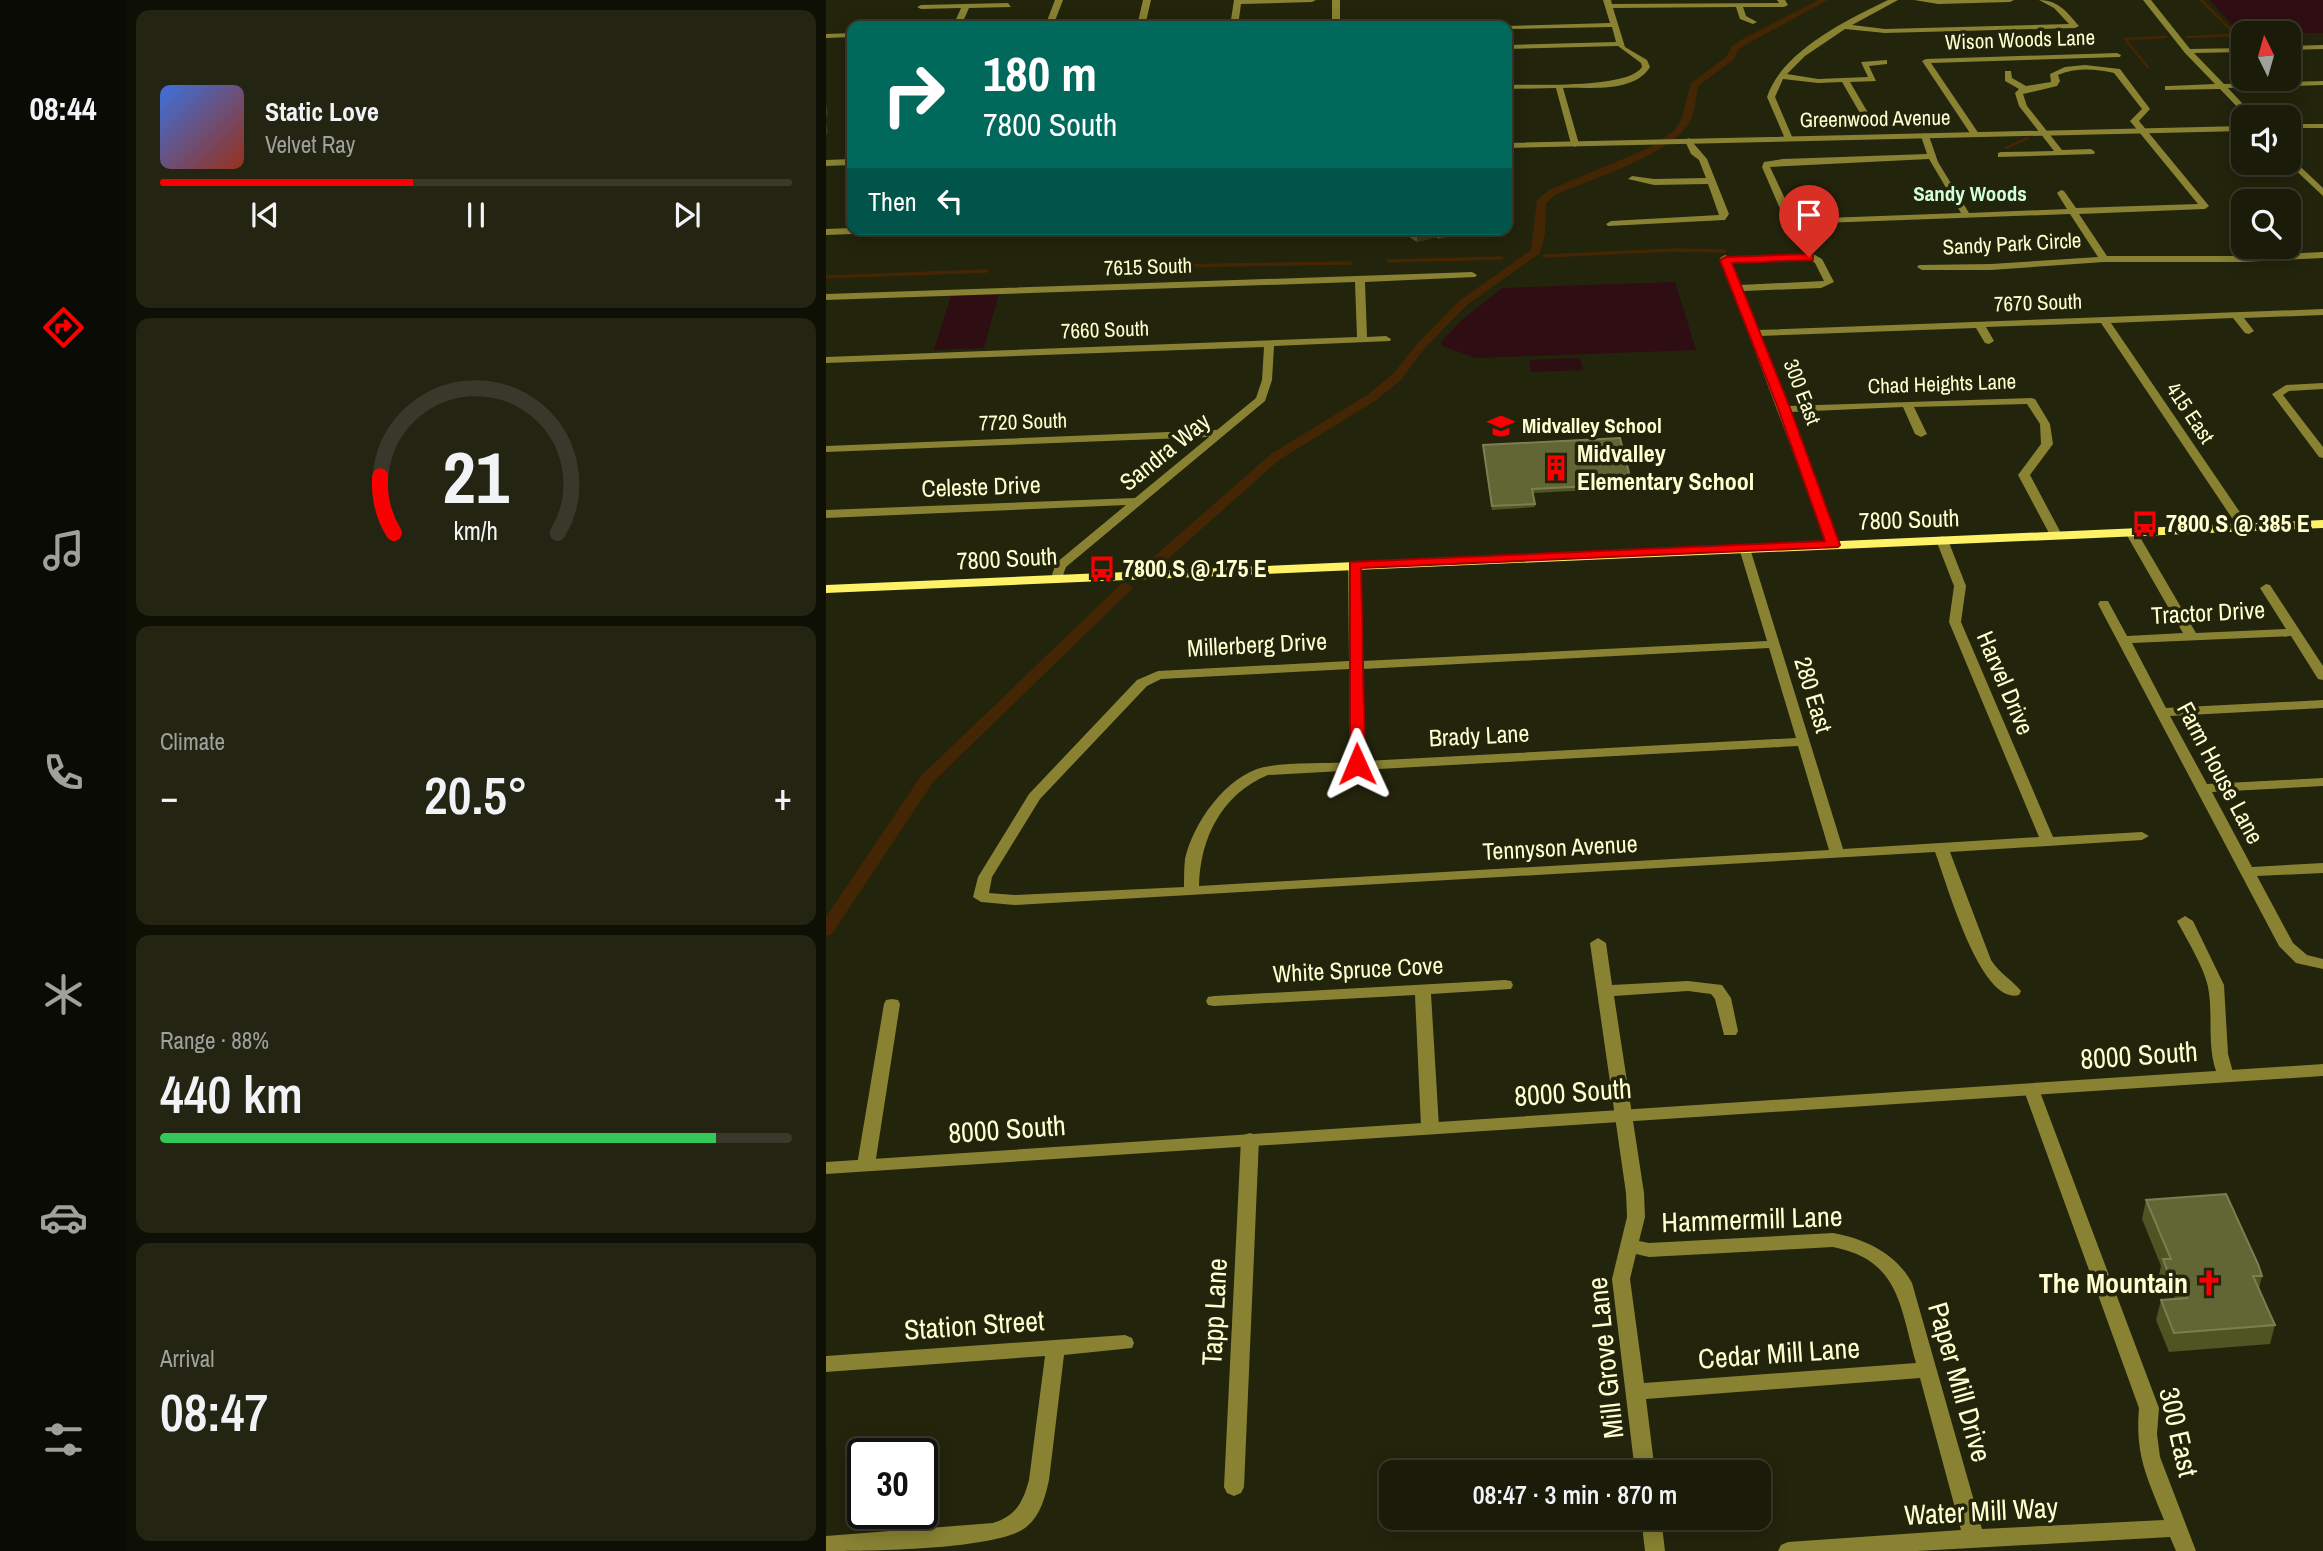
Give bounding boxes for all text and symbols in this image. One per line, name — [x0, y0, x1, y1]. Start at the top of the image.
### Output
north arrow — [2231, 21, 2301, 91]
map controls — [2231, 21, 2301, 259]
street label: Wison Woods Lane — [1945, 22, 2095, 57]
text: 180 m — [983, 40, 1097, 106]
icon: right — [868, 49, 959, 140]
text: 08:44 — [29, 87, 97, 130]
text: Static Love — [265, 94, 379, 129]
text: 7800 South — [983, 103, 1117, 146]
street label: Greenwood Avenue — [1799, 103, 1951, 134]
button: sound — [2231, 105, 2301, 175]
text: Velvet Ray — [265, 129, 355, 160]
district label: Sandy Woods — [1913, 179, 2027, 208]
icon: left — [931, 182, 969, 220]
text: Then — [868, 184, 917, 219]
pin — [1779, 185, 1839, 257]
button: search — [2231, 189, 2301, 259]
icon: previous — [246, 196, 284, 234]
icon: pause — [457, 196, 495, 234]
icon: next — [668, 196, 706, 234]
icon: arrive — [1790, 196, 1828, 234]
street label: Sandy Park Circle — [1942, 225, 2082, 262]
street label: 7615 South — [1103, 250, 1193, 283]
street label: 7670 South — [1993, 286, 2083, 319]
icon: directions — [39, 303, 88, 352]
street label: 7660 South — [1060, 313, 1150, 346]
street label: 300 East — [1777, 355, 1828, 429]
street label: Chad Heights Lane — [1867, 366, 2017, 401]
street label: 415 East — [2159, 376, 2222, 449]
street label: 7720 South — [978, 405, 1068, 438]
street label: Sandra Way — [1112, 405, 1216, 498]
school or university icon: Midvalley School — [1486, 411, 1516, 441]
place label: Midvalley School — [1522, 411, 1662, 440]
text: 21 — [443, 429, 510, 527]
place label: Midvalley Elementary School — [1577, 437, 1754, 497]
building icon: Midvalley Elementary School — [1541, 453, 1571, 483]
street label: Celeste Drive — [921, 468, 1041, 504]
street label: 7800 South — [1858, 501, 1960, 537]
place label: 7800 S @ 385 E — [2166, 507, 2310, 539]
bus stop icon: 7800 S @ 385 E — [2130, 509, 2160, 539]
text: km/h — [454, 514, 498, 548]
icon: music — [39, 526, 88, 575]
street label: 7800 South — [956, 539, 1058, 577]
place label: 7800 S @ 175 E — [1123, 552, 1267, 584]
bus stop icon: 7800 S @ 175 E — [1087, 554, 1117, 584]
street label: Tractor Drive — [2150, 593, 2266, 631]
street label: Millerberg Drive — [1186, 624, 1328, 664]
street label: Harvel Drive — [1970, 626, 2042, 739]
street label: 280 East — [1787, 653, 1841, 737]
street label: Farm House Lane — [2170, 696, 2272, 849]
street label: Brady Lane — [1428, 716, 1530, 754]
text: Climate — [160, 726, 225, 757]
position arrow — [1320, 727, 1394, 801]
icon: phone — [39, 748, 88, 797]
text: 20.5° — [424, 760, 528, 830]
text: − — [160, 771, 178, 822]
text: + — [774, 771, 792, 822]
street label: Tennyson Avenue — [1482, 827, 1638, 867]
street label: White Spruce Cove — [1272, 949, 1444, 989]
icon: climate — [39, 970, 88, 1019]
text: Range · 88% — [160, 1025, 269, 1056]
street label: 8000 South — [2079, 1032, 2199, 1078]
text: 440 km — [160, 1059, 303, 1129]
street label: 8000 South — [1513, 1069, 1633, 1115]
street label: 8000 South — [947, 1106, 1067, 1152]
icon: car — [39, 1193, 88, 1242]
street label: Hammermill Lane — [1661, 1197, 1843, 1241]
street label: Tapp Lane — [1192, 1257, 1236, 1367]
place label: The Mountain — [2039, 1264, 2188, 1302]
church icon: The Mountain — [2194, 1268, 2224, 1298]
street label: Mill Grove Lane — [1578, 1275, 1632, 1441]
street label: Paper Mill Drive — [1919, 1298, 2001, 1466]
street label: Station Street — [903, 1301, 1045, 1349]
street label: Cedar Mill Lane — [1697, 1328, 1861, 1378]
text: Arrival — [160, 1343, 215, 1374]
text: 08:47 — [160, 1377, 268, 1447]
street label: 300 East — [2150, 1384, 2208, 1480]
icon: filters — [39, 1415, 88, 1464]
speed limit sign: 30 — [847, 1438, 938, 1529]
text: 08:47 · 3 min · 870 m — [1473, 1477, 1677, 1512]
street label: Water Mill Way — [1903, 1488, 2059, 1534]

